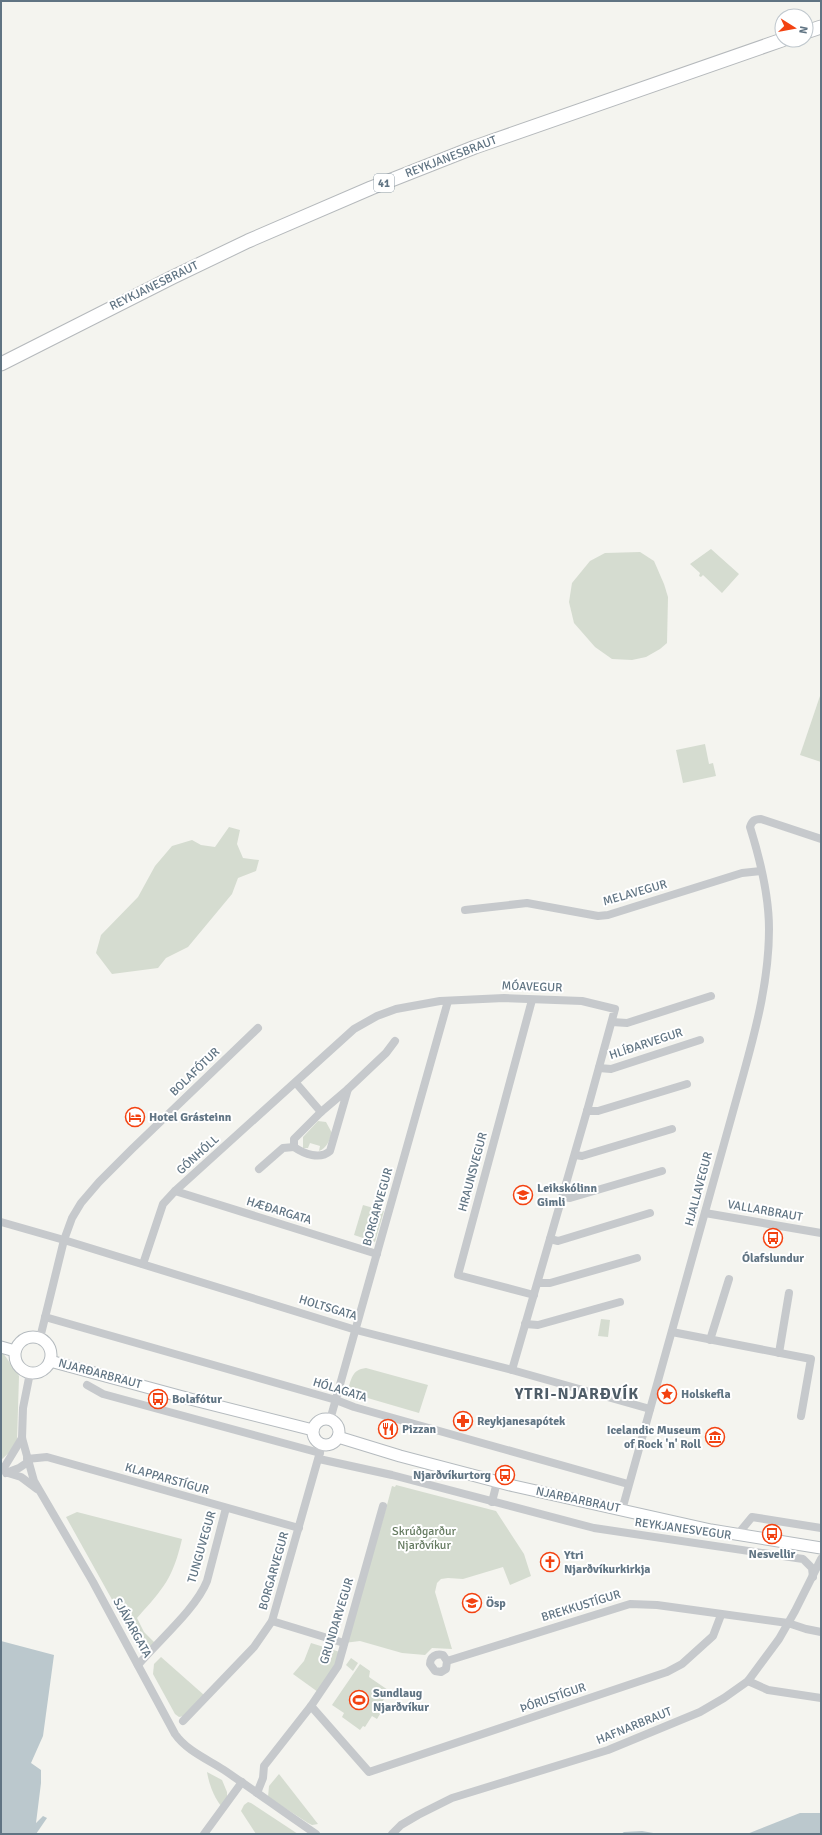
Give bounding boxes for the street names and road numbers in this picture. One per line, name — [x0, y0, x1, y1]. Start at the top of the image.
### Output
street label: REYKJANESBRAUT — [403, 133, 499, 181]
road number: 41 — [374, 174, 394, 192]
street label: REYKJANESBRAUT — [107, 258, 201, 314]
street label: MELAVEGUR — [601, 877, 669, 909]
street label: MÓAVEGUR — [501, 978, 563, 996]
street label: HLÍÐARVEGUR — [607, 1025, 685, 1063]
street label: BOLAFÓTUR — [167, 1045, 223, 1099]
street label: HRAUNSVEGUR — [455, 1131, 491, 1213]
street label: GÓNHÓLL — [174, 1132, 222, 1178]
street label: HJALLAVEGUR — [682, 1150, 716, 1228]
street label: BORGARVEGUR — [360, 1166, 396, 1248]
street label: HÆÐARGATA — [244, 1194, 314, 1228]
street label: VALLARBRAUT — [726, 1197, 804, 1225]
street label: HOLTSGATA — [297, 1292, 360, 1324]
street label: NJARÐARBRAUT — [57, 1356, 143, 1392]
street label: HÓLAGATA — [311, 1375, 370, 1406]
street label: KLAPPARSTÍGUR — [123, 1460, 211, 1498]
street label: NJARÐARBRAUT — [535, 1484, 622, 1516]
street label: TUNGUVEGUR — [185, 1509, 219, 1585]
street label: REYKJANESVEGUR — [634, 1515, 732, 1543]
street label: BORGARVEGUR — [256, 1530, 292, 1612]
street label: GRUNDARVEGUR — [317, 1576, 357, 1666]
street label: BREKKUSTÍGUR — [539, 1587, 623, 1625]
street label: SJÁVARGATA — [109, 1595, 155, 1661]
street label: ÞÓRUSTÍGUR — [518, 1680, 588, 1716]
street label: HAFNARBRAUT — [594, 1704, 674, 1748]

